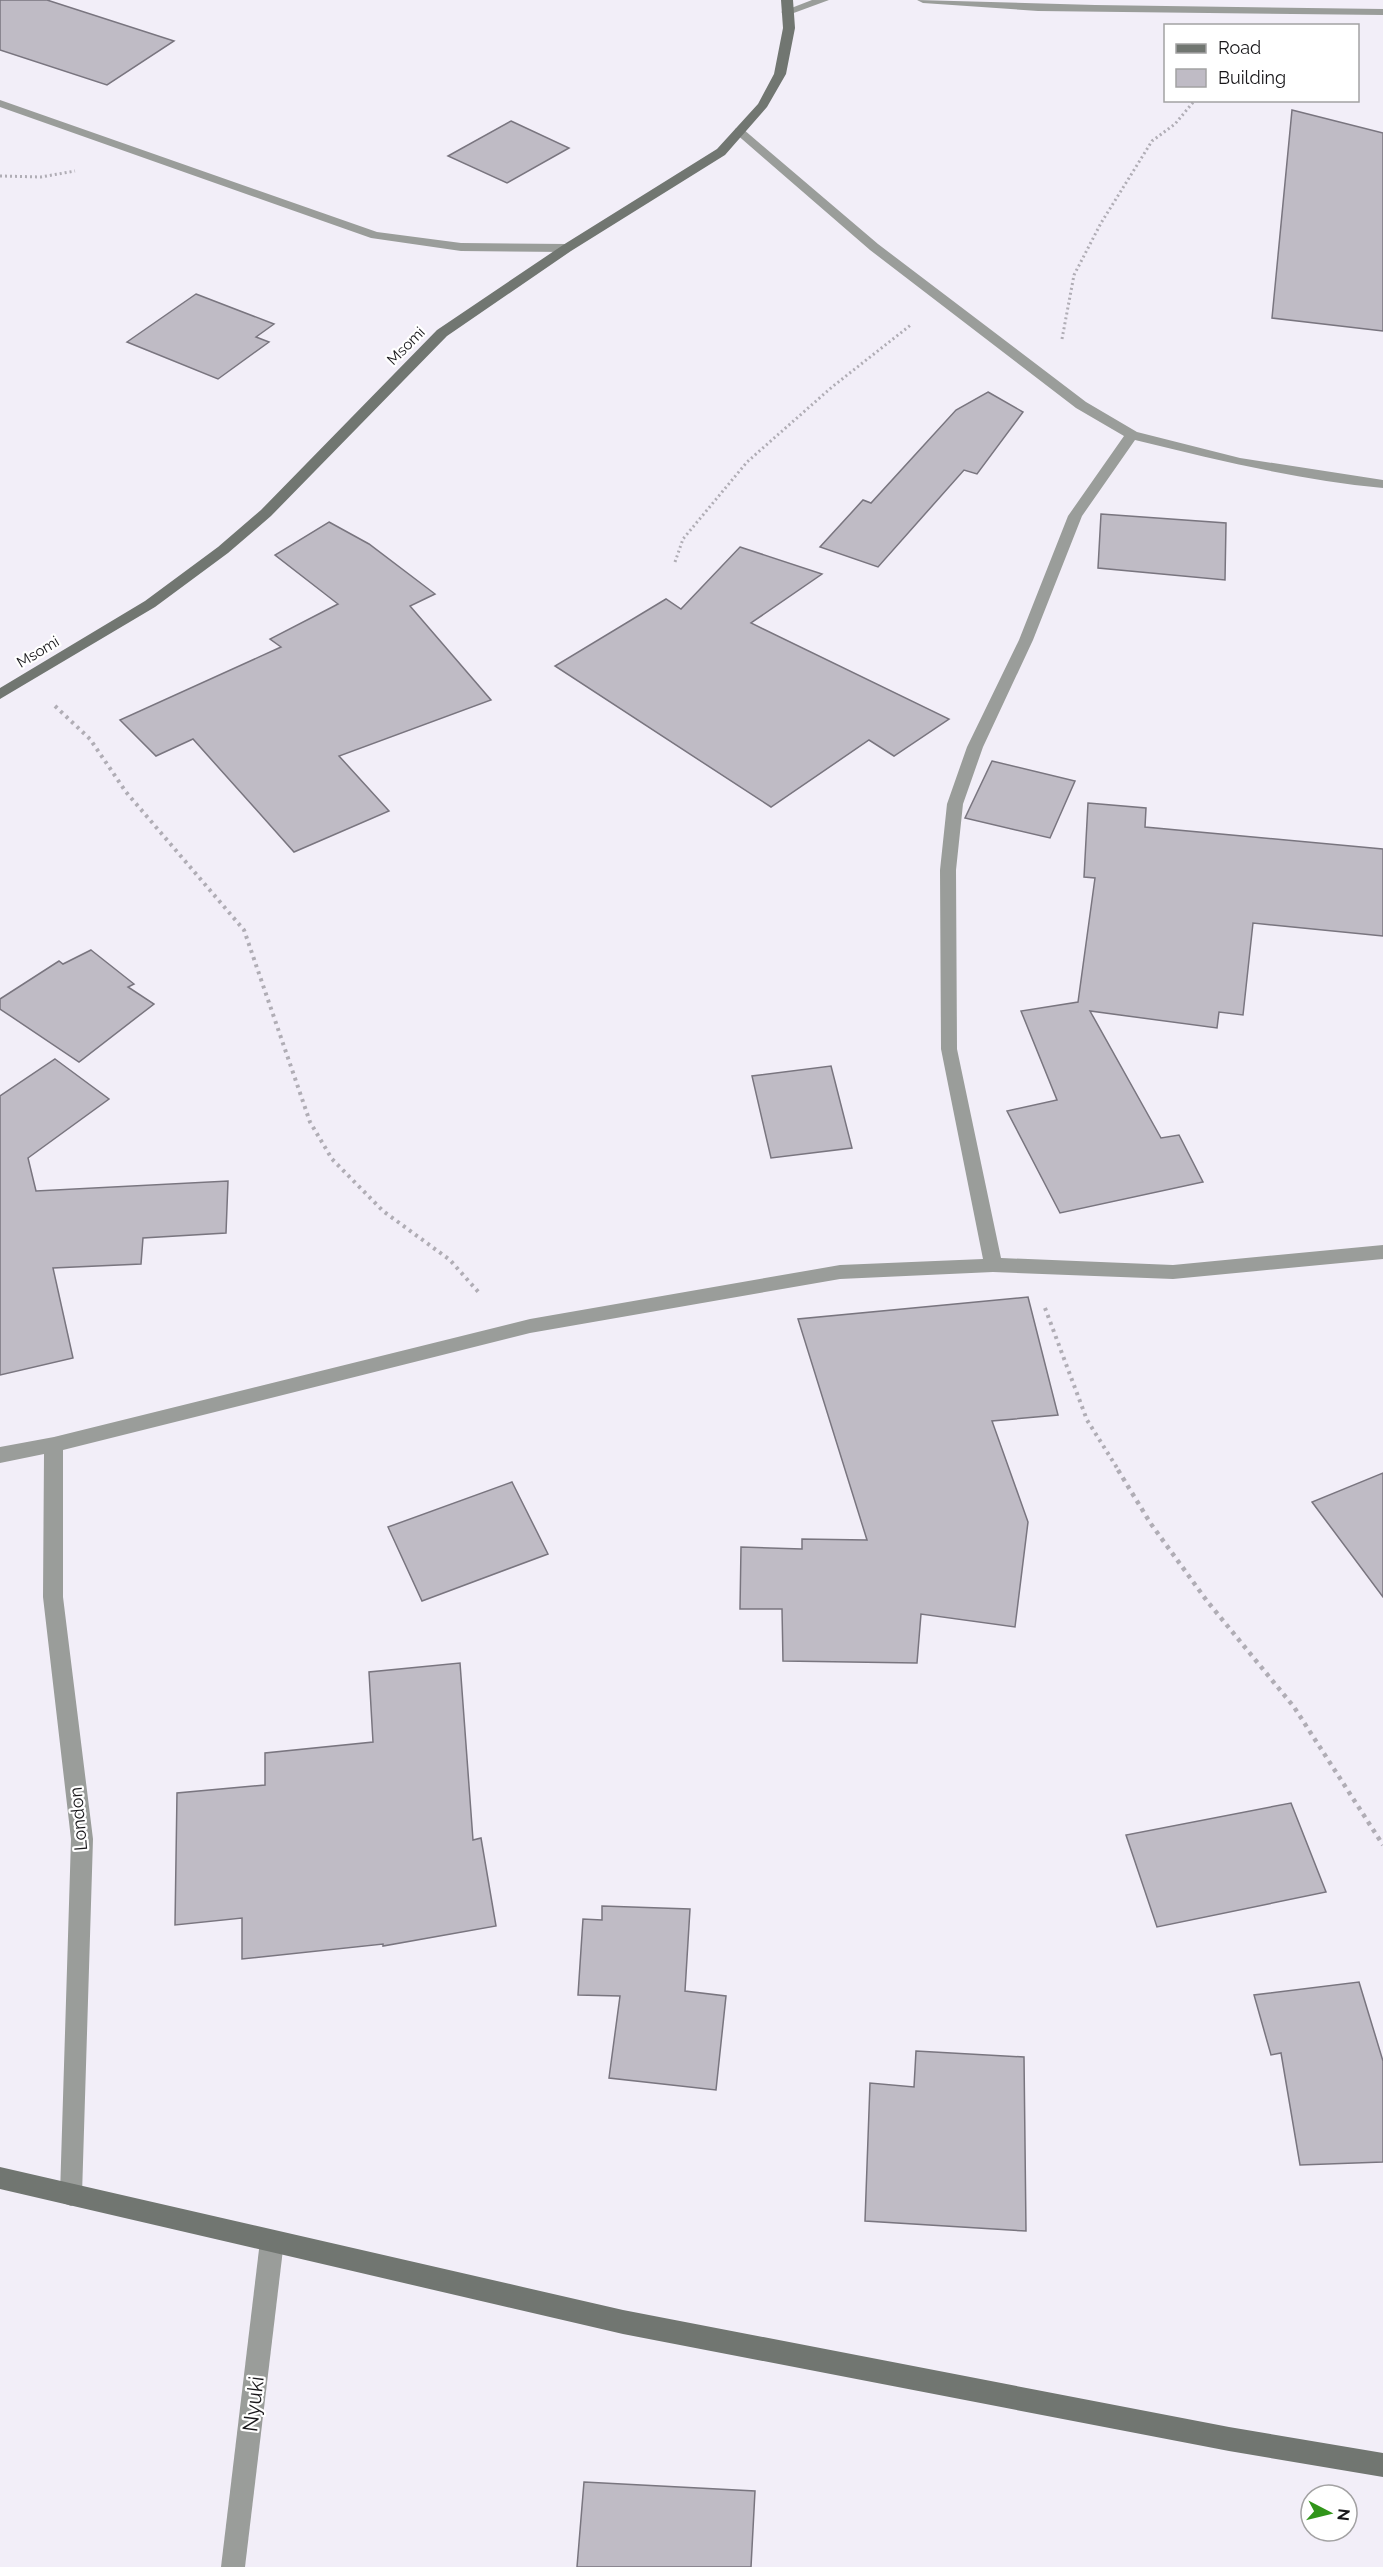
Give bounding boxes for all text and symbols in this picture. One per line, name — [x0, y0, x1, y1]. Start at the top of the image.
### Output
legend — [1164, 24, 1359, 102]
text: Road — [1218, 37, 1261, 58]
text: Building — [1218, 67, 1286, 88]
street label: Msomi — [383, 323, 429, 369]
street label: Msomi — [14, 632, 62, 672]
street label: London — [65, 1786, 91, 1852]
street label: Nyuki — [237, 2375, 269, 2433]
north arrow — [1299, 2483, 1359, 2543]
text: N — [1333, 2508, 1354, 2522]

